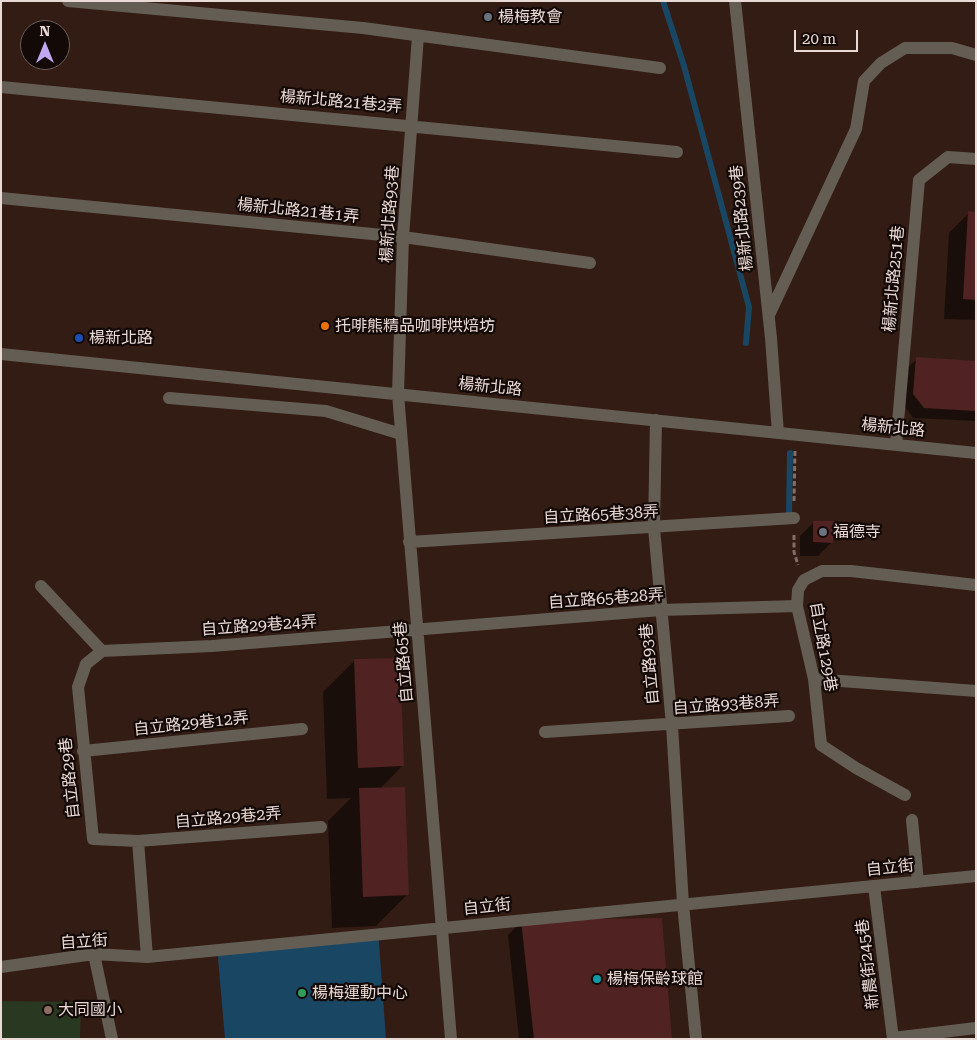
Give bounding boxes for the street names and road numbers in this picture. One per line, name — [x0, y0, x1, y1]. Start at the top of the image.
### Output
street label: 楊新北路21巷2弄 — [279, 87, 403, 117]
street label: 楊新北路93巷 — [377, 164, 403, 264]
street label: 楊新北路239巷 — [727, 164, 757, 272]
street label: 楊新北路21巷1弄 — [236, 195, 360, 227]
street label: 楊新北路251巷 — [880, 225, 908, 333]
street label: 楊新北路 — [457, 374, 523, 400]
street label: 楊新北路 — [860, 415, 926, 441]
street label: 自立路65巷38弄 — [543, 502, 659, 528]
street label: 自立路65巷28弄 — [548, 585, 664, 613]
street label: 自立路129巷 — [806, 601, 840, 693]
street label: 自立路29巷24弄 — [201, 612, 317, 640]
street label: 自立路65巷 — [391, 620, 417, 704]
street label: 自立路93巷 — [637, 622, 663, 706]
street label: 自立路93巷8弄 — [672, 692, 780, 718]
street label: 自立路29巷12弄 — [132, 708, 250, 740]
street label: 自立路29巷 — [56, 736, 84, 820]
street label: 自立路29巷2弄 — [174, 804, 282, 832]
street label: 自立街 — [865, 856, 915, 880]
street label: 自立街 — [462, 895, 512, 919]
street label: 新農街245巷 — [853, 918, 883, 1010]
street label: 自立街 — [59, 931, 109, 953]

